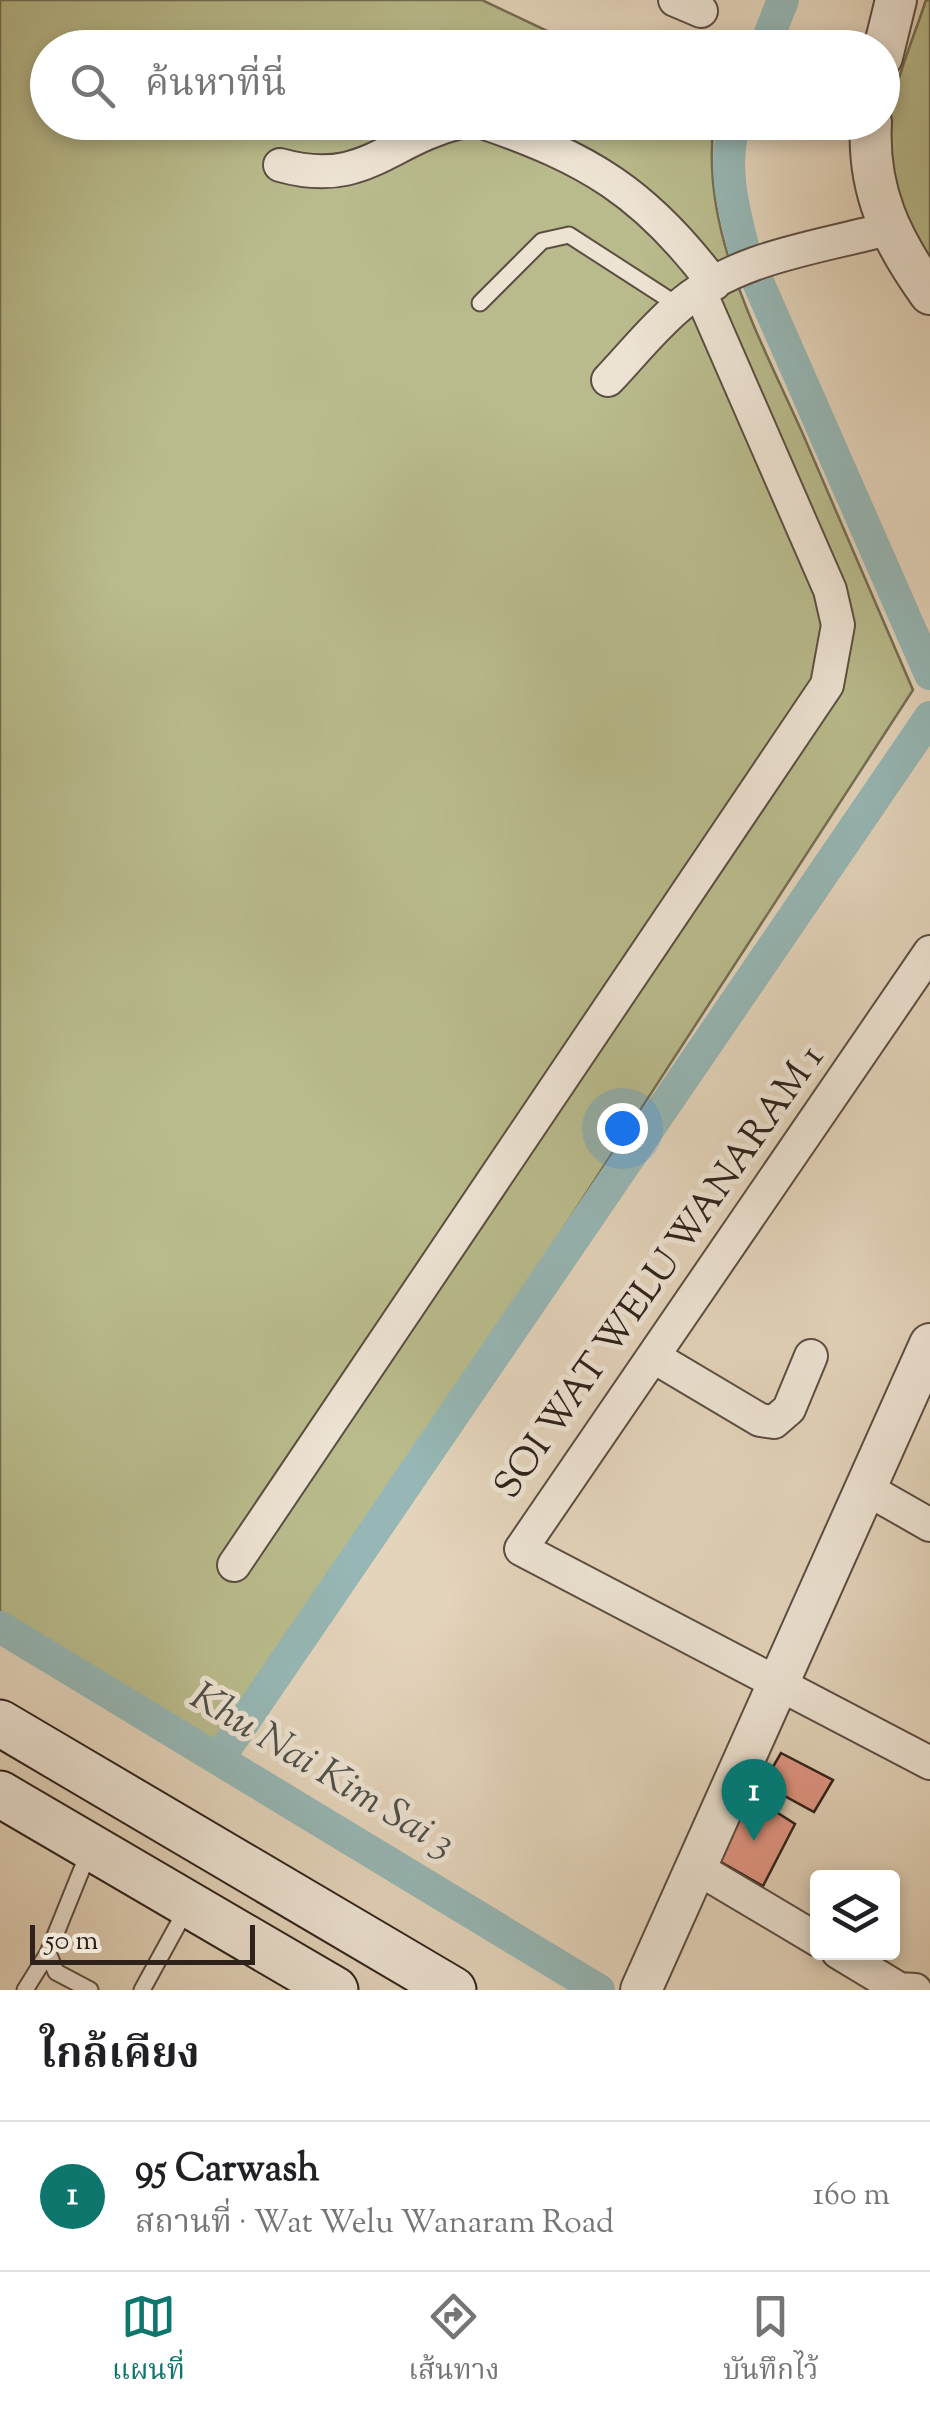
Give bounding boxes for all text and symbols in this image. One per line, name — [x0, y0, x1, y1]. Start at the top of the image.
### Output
search box — [30, 30, 900, 140]
icon: search — [65, 58, 120, 113]
text: ค้นหาที่นี่ — [145, 59, 286, 113]
street label: SOI WAT WELU WANARAM 1 — [483, 1035, 839, 1511]
your location — [597, 1103, 648, 1154]
water label: Khu Nai Kim Sai 3 — [178, 1671, 464, 1873]
pin: 1 — [722, 1758, 786, 1841]
map controls — [810, 1870, 900, 1960]
button: layers — [810, 1870, 900, 1960]
scale bar — [30, 1920, 255, 1964]
text: 50 m — [45, 1922, 99, 1962]
text: ใกล้เคียง — [40, 2027, 200, 2087]
text: 95 Carwash — [135, 2144, 319, 2198]
text: 1 — [67, 2173, 78, 2219]
text: 160 m — [813, 2173, 890, 2219]
text: สถานที่ · Wat Welu Wanaram Road — [135, 2201, 614, 2247]
tab: แผนที่ — [112, 2289, 185, 2394]
tab: เส้นทาง — [408, 2289, 500, 2394]
tab: บันทึกไว้ — [723, 2289, 818, 2394]

